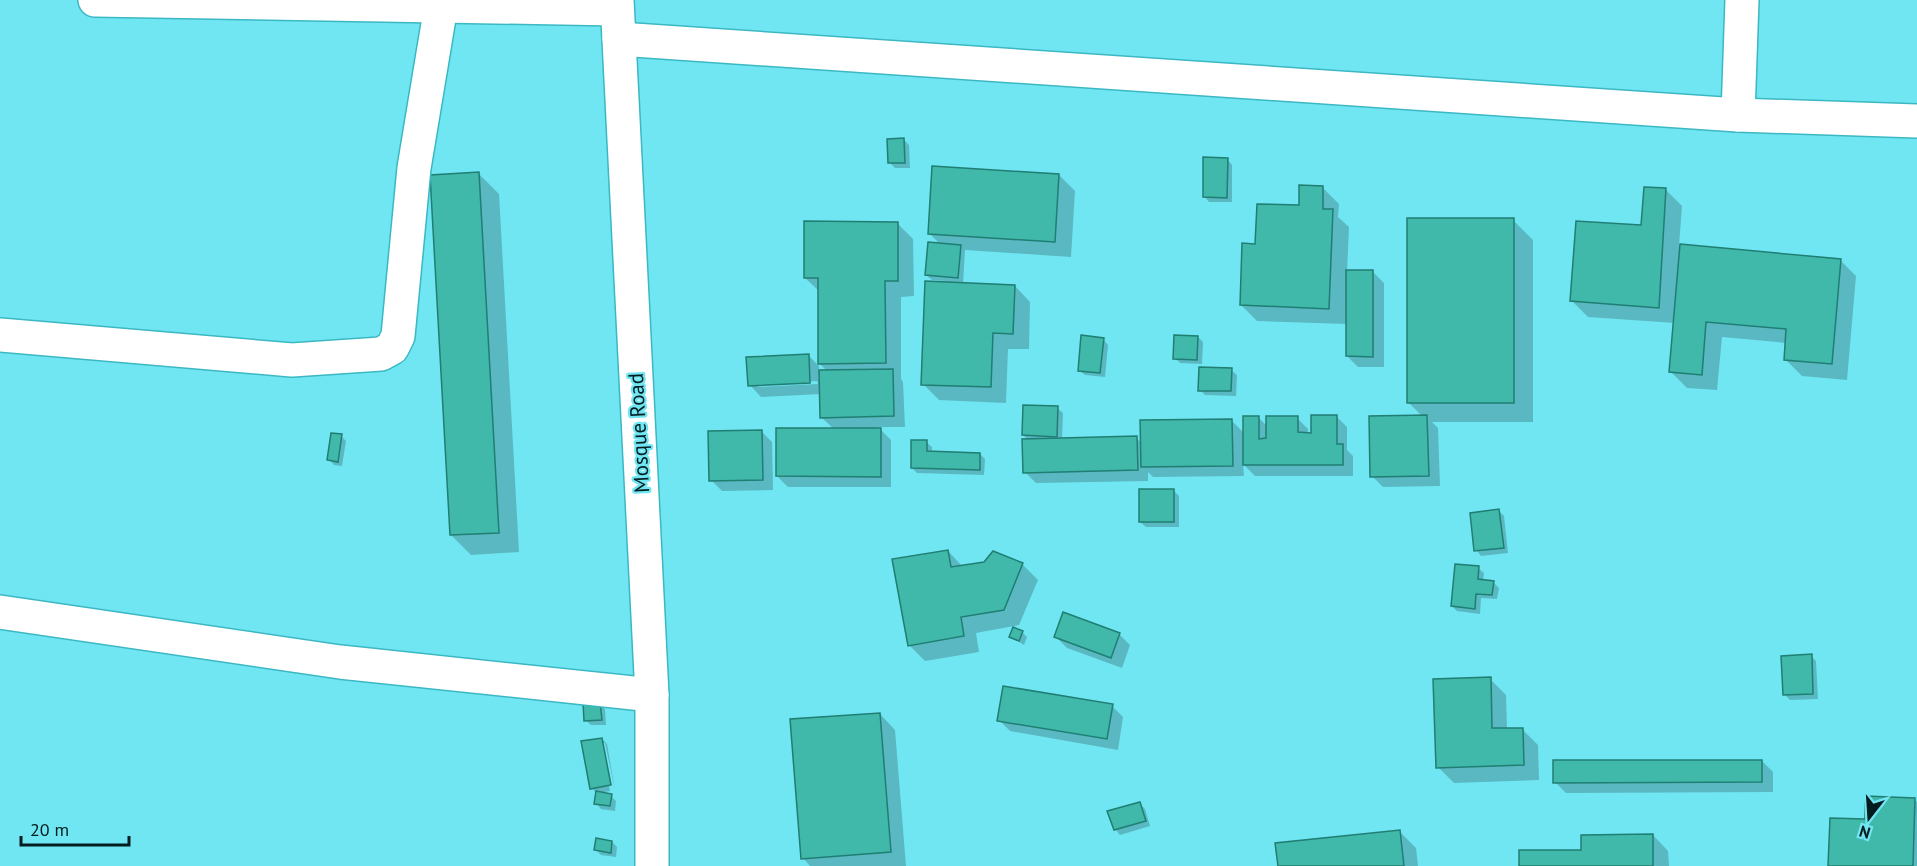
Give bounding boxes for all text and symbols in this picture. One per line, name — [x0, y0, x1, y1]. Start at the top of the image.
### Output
street label: Mosque Road — [622, 372, 655, 494]
north arrow — [1839, 788, 1899, 848]
scale bar — [21, 809, 129, 847]
text: 20 m — [30, 818, 69, 841]
text: N — [1857, 821, 1873, 843]

